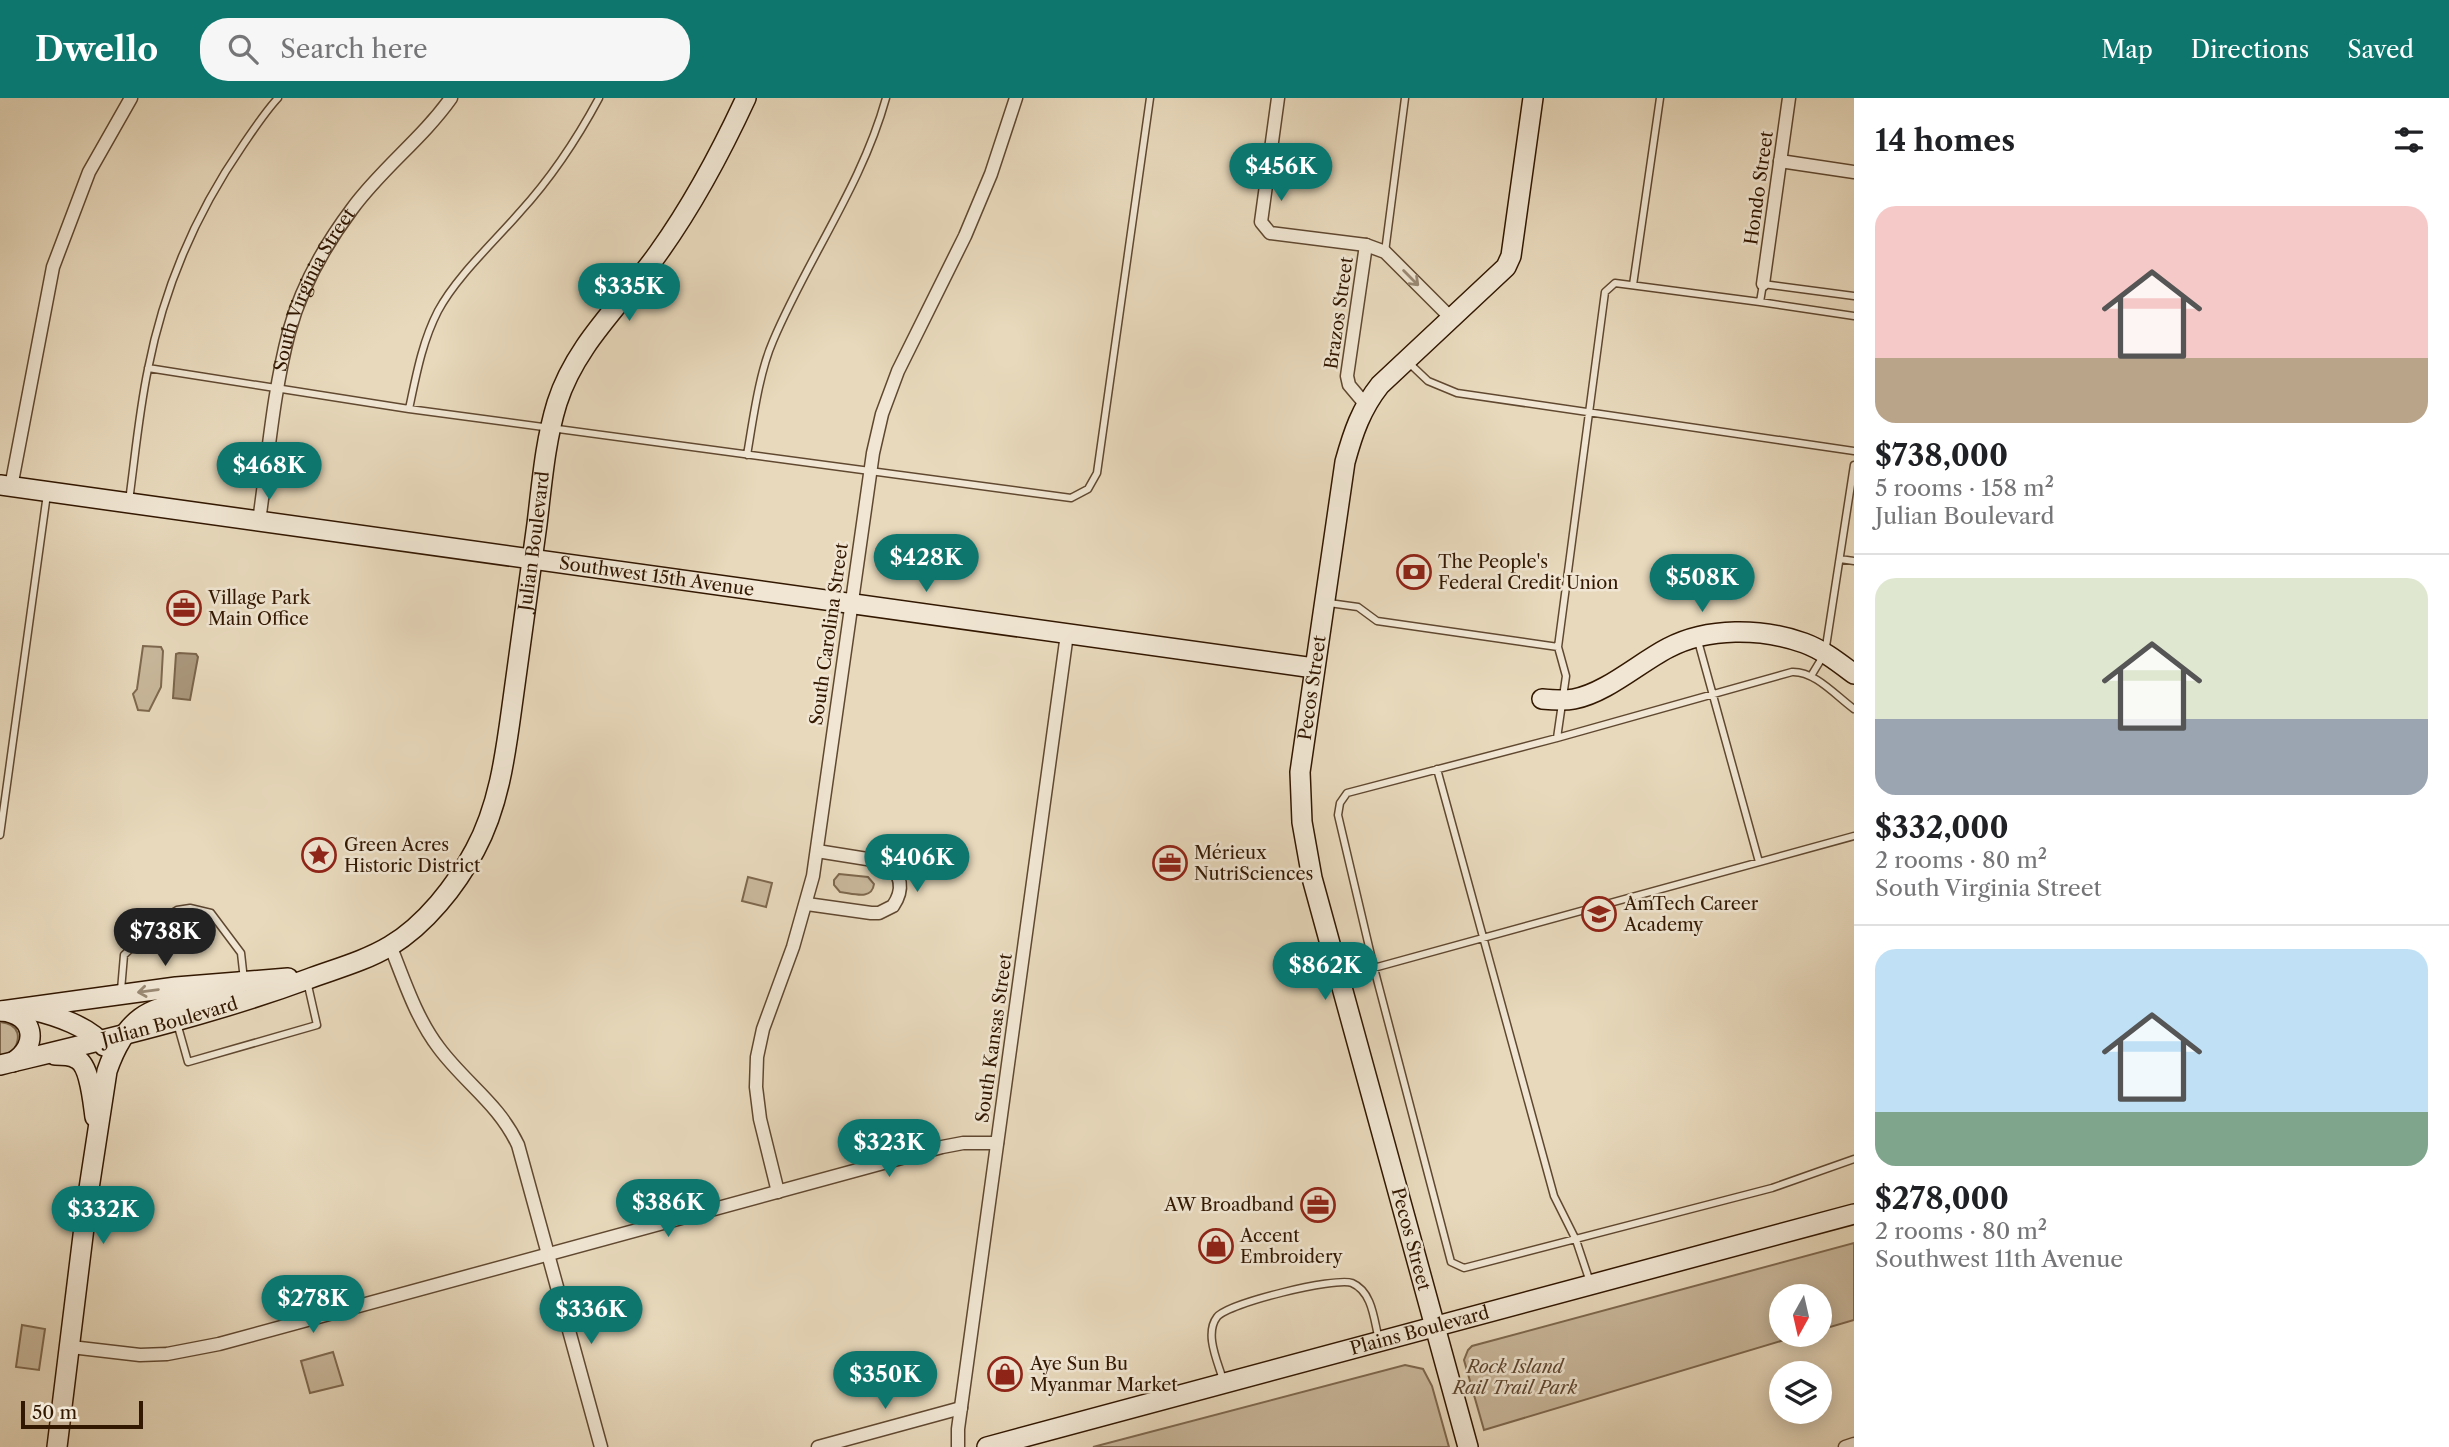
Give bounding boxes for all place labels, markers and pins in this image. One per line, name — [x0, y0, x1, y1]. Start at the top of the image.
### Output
pin: $456K — [1232, 144, 1330, 203]
pin: $335K — [580, 264, 678, 323]
pin: $468K — [220, 442, 318, 502]
pin: $428K — [877, 534, 975, 594]
place label: The People's Federal Credit Union — [1438, 551, 1619, 594]
bank icon: The People's Federal Credit Union — [1395, 553, 1433, 591]
pin: $508K — [1653, 554, 1751, 614]
place label: Village Park Main Office — [207, 587, 312, 630]
office icon: Village Park Main Office — [165, 589, 203, 627]
place label: Green Acres Historic District — [344, 834, 481, 877]
pin: $406K — [868, 834, 966, 894]
place icon: Green Acres Historic District — [300, 836, 338, 874]
place label: Mérieux NutriSciences — [1194, 842, 1313, 885]
office icon: Mérieux NutriSciences — [1151, 844, 1189, 882]
place label: AmTech Career Academy — [1623, 893, 1759, 936]
school or university icon: AmTech Career Academy — [1580, 895, 1618, 933]
pin: $738K — [116, 908, 214, 968]
pin: $862K — [1276, 942, 1374, 1002]
pin: $323K — [840, 1119, 938, 1179]
pin: $386K — [619, 1180, 717, 1239]
pin: $332K — [54, 1186, 152, 1246]
office icon: AW Broadband — [1299, 1186, 1337, 1224]
place label: AW Broadband — [1163, 1194, 1294, 1216]
place label: Accent Embroidery — [1239, 1225, 1344, 1268]
shop icon: Accent Embroidery — [1197, 1227, 1235, 1265]
pin: $278K — [264, 1276, 362, 1335]
pin: $336K — [542, 1286, 640, 1346]
pin: $350K — [836, 1352, 934, 1411]
place label: Aye Sun Bu Myanmar Market — [1029, 1353, 1178, 1396]
shop icon: Aye Sun Bu Myanmar Market — [986, 1355, 1024, 1393]

